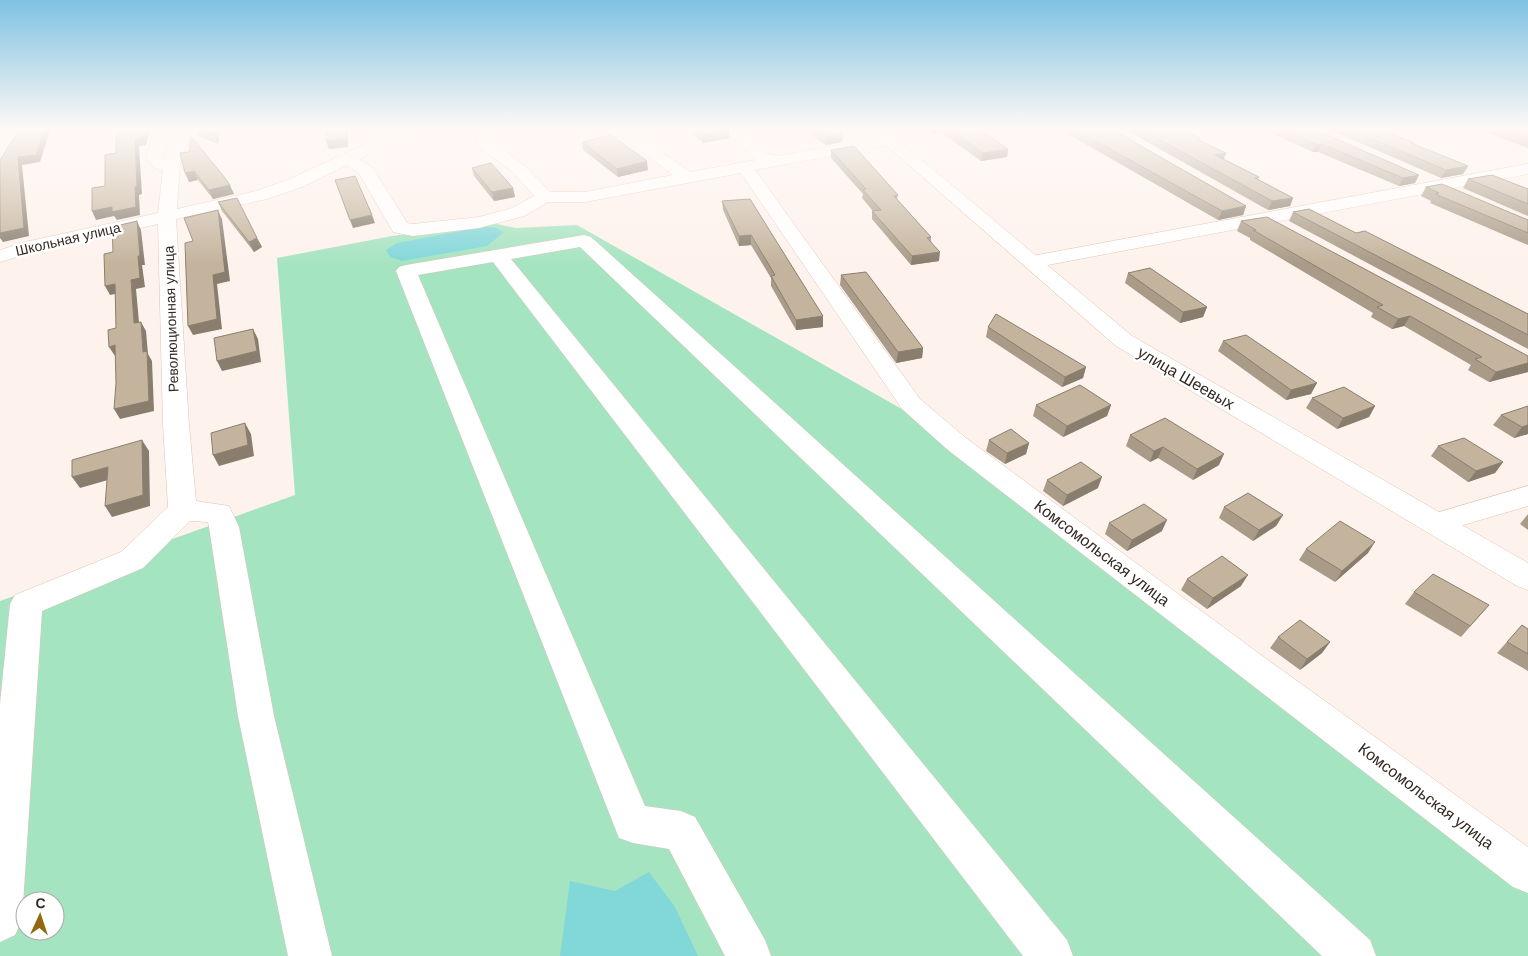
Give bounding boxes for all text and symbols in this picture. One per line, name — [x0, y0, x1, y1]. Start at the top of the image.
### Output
street label: Школьная улица — [14, 218, 123, 260]
street label: Революционная улица — [159, 245, 183, 393]
street label: улица Шеевых — [1134, 342, 1238, 414]
street label: Комсомольская улица — [1030, 495, 1174, 611]
street label: Комсомольская улица — [1354, 738, 1498, 854]
north arrow — [15, 891, 65, 941]
text: С — [35, 894, 46, 912]

